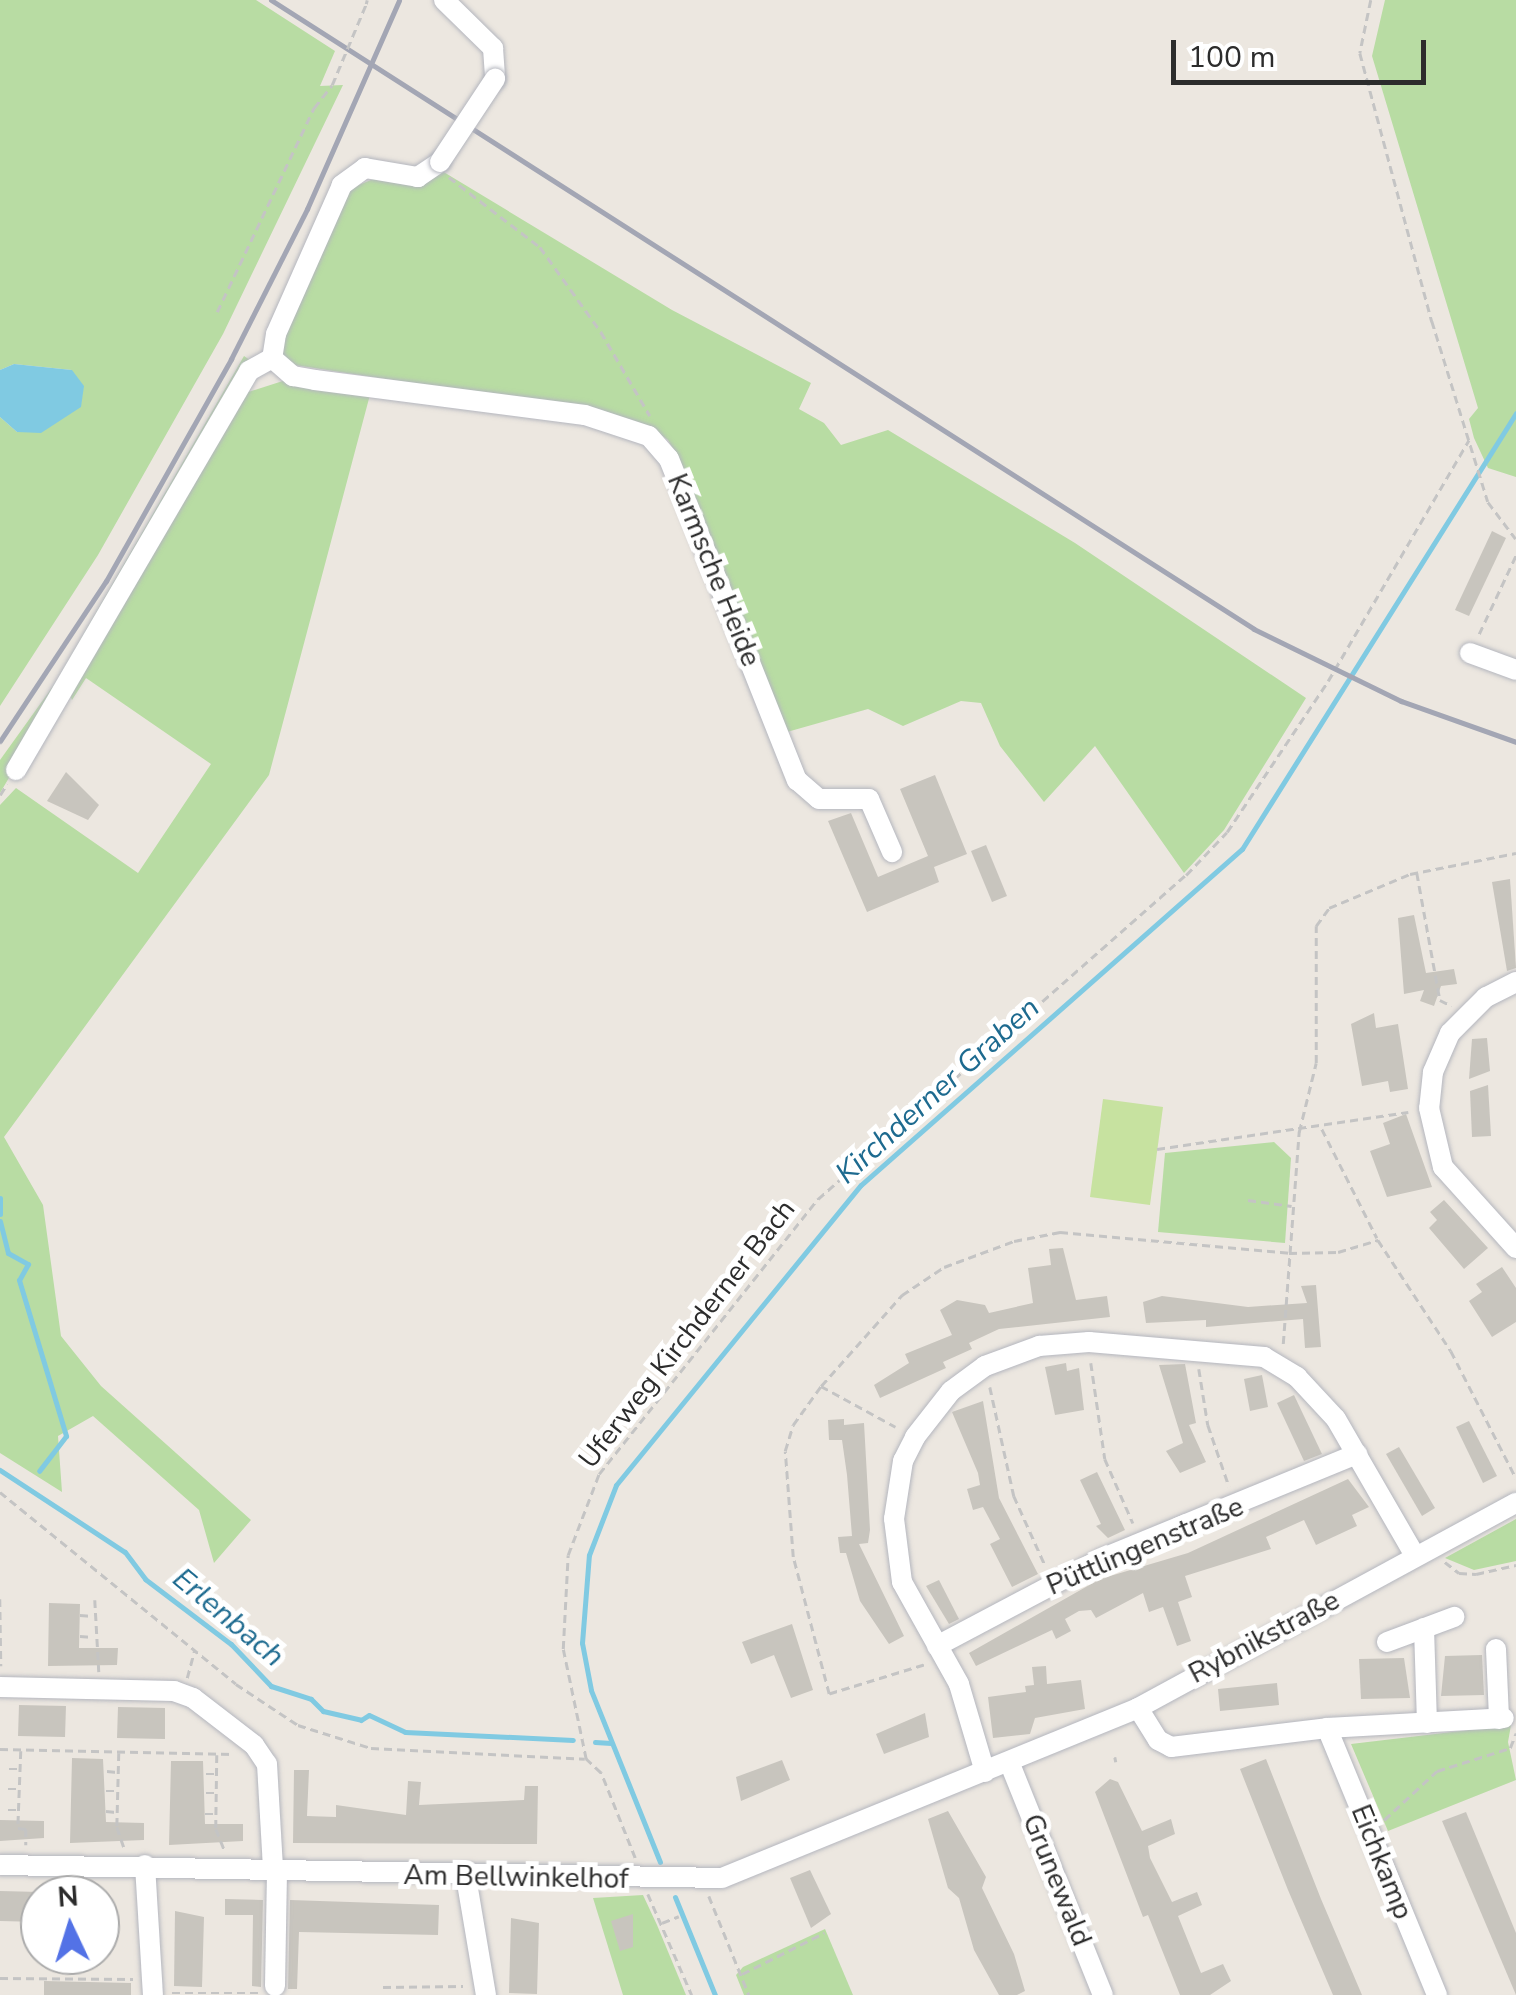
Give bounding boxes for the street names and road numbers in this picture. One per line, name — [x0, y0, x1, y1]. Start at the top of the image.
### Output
street label: Karmsche Heide — [660, 469, 768, 671]
street label: Uferweg Kirchderner Bach — [572, 1193, 802, 1475]
street label: Püttlingenstraße — [1042, 1489, 1248, 1603]
street label: Rybnikstraße — [1183, 1583, 1345, 1691]
street label: Eichkamp — [1344, 1800, 1420, 1924]
street label: Grunewald — [1015, 1809, 1099, 1951]
street label: Am Bellwinkelhof — [403, 1858, 629, 1896]

